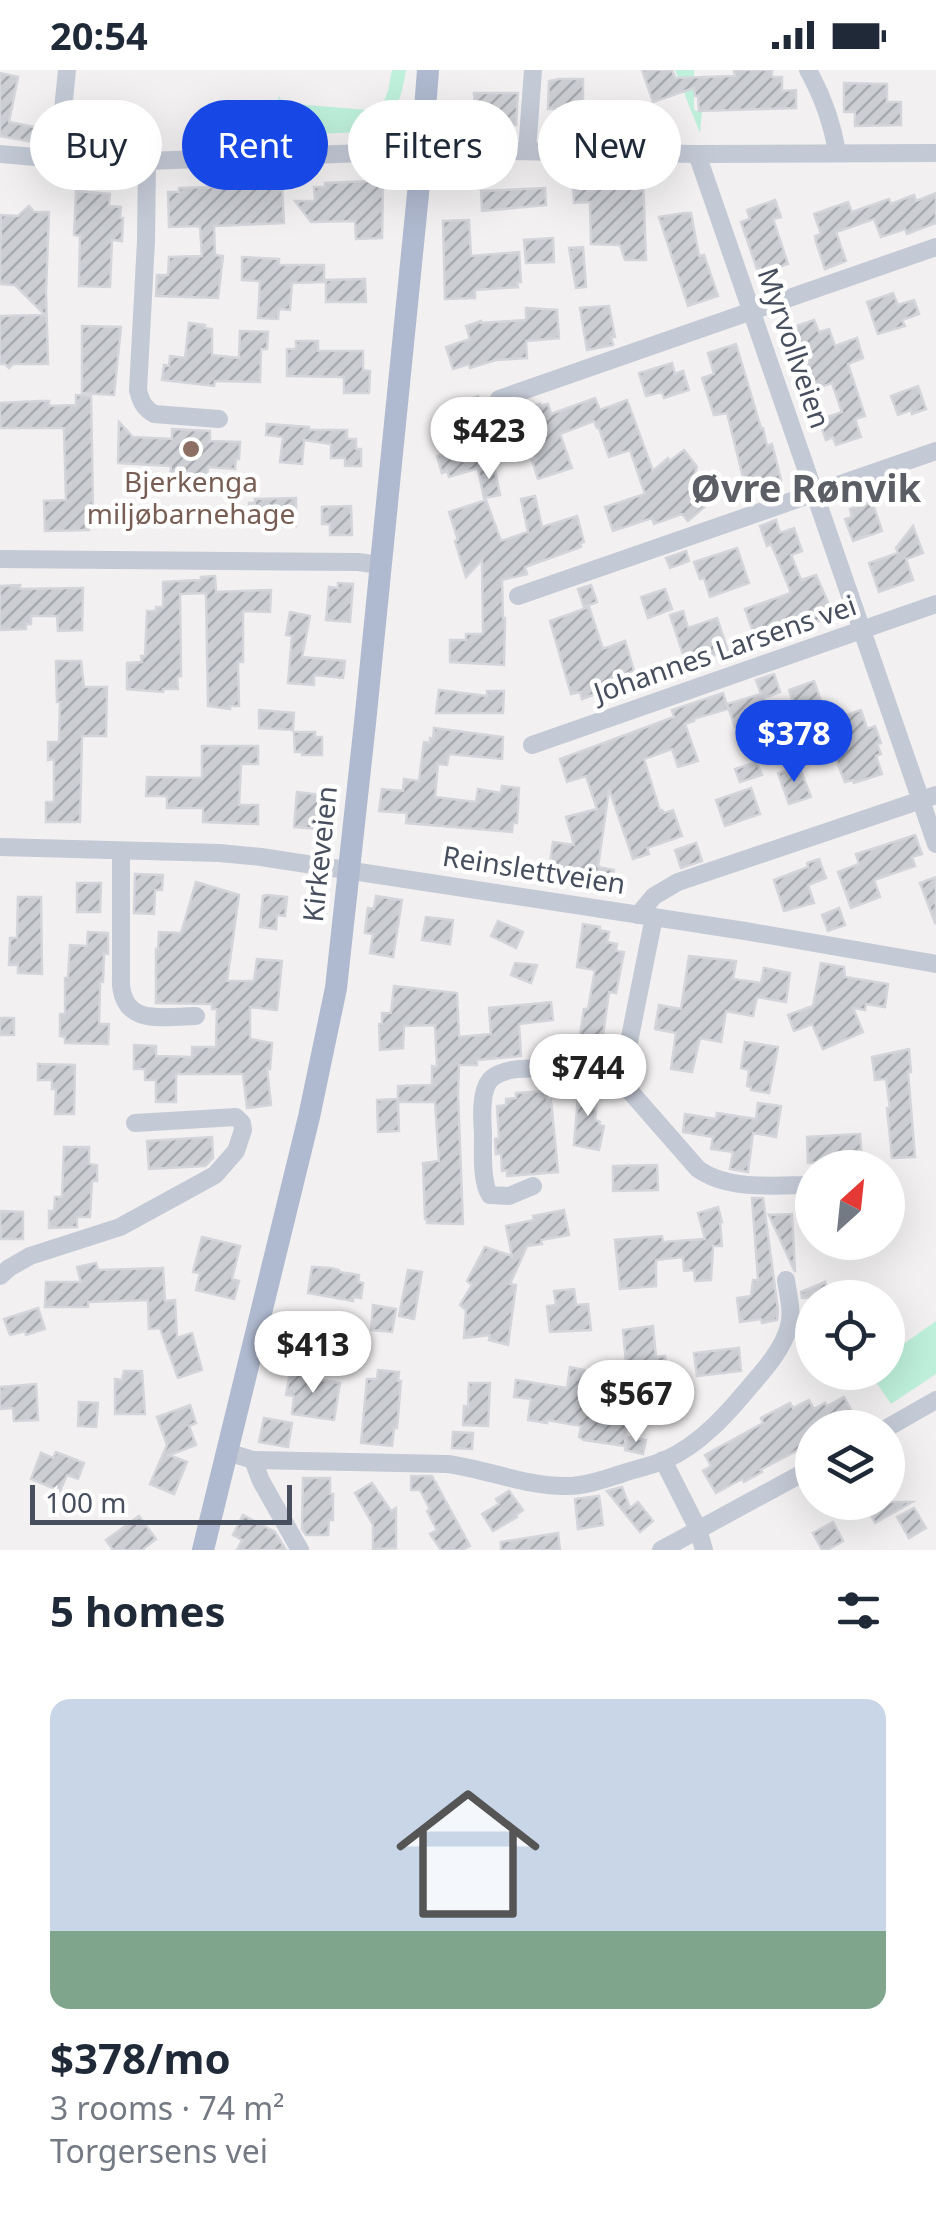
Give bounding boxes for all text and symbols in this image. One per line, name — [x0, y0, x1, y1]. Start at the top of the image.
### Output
text: 20:54 — [50, 9, 148, 61]
chip: Buy — [30, 100, 162, 190]
chip: Rent — [182, 100, 328, 190]
chip: Filters — [348, 100, 518, 190]
chip: New — [538, 100, 681, 190]
street label: Myrvollveien — [750, 262, 840, 433]
pin: $423 — [430, 397, 548, 482]
text: $423 — [452, 408, 526, 451]
marker: Bjerkenga miljøbarnehage — [180, 438, 202, 460]
district label: Øvre Rønvik — [691, 461, 922, 513]
place label: Bjerkenga miljøbarnehage — [87, 462, 295, 532]
street label: Johannes Larsens vei — [586, 585, 861, 712]
pin: $378 — [735, 700, 853, 785]
text: $378 — [757, 711, 831, 754]
street label: Kirkeveien — [293, 784, 345, 924]
street label: Reinslettveien — [440, 836, 628, 902]
pin: $744 — [529, 1034, 647, 1119]
text: $744 — [551, 1045, 625, 1088]
north arrow — [795, 1150, 905, 1260]
map controls — [795, 1150, 905, 1520]
button: locate — [795, 1280, 905, 1390]
pin: $413 — [254, 1311, 372, 1396]
text: $413 — [276, 1322, 350, 1365]
pin: $567 — [577, 1360, 695, 1445]
text: $567 — [599, 1371, 673, 1414]
button: layers — [795, 1410, 905, 1520]
scale bar — [30, 1480, 292, 1524]
text: 100 m — [45, 1483, 127, 1521]
text: 5 homes — [50, 1582, 226, 1639]
icon: filters — [831, 1583, 886, 1638]
icon: home — [378, 1764, 558, 1944]
text: $378/mo — [50, 2029, 231, 2086]
text: 3 rooms · 74 m² — [50, 2086, 284, 2129]
text: Torgersens vei — [50, 2129, 268, 2172]

